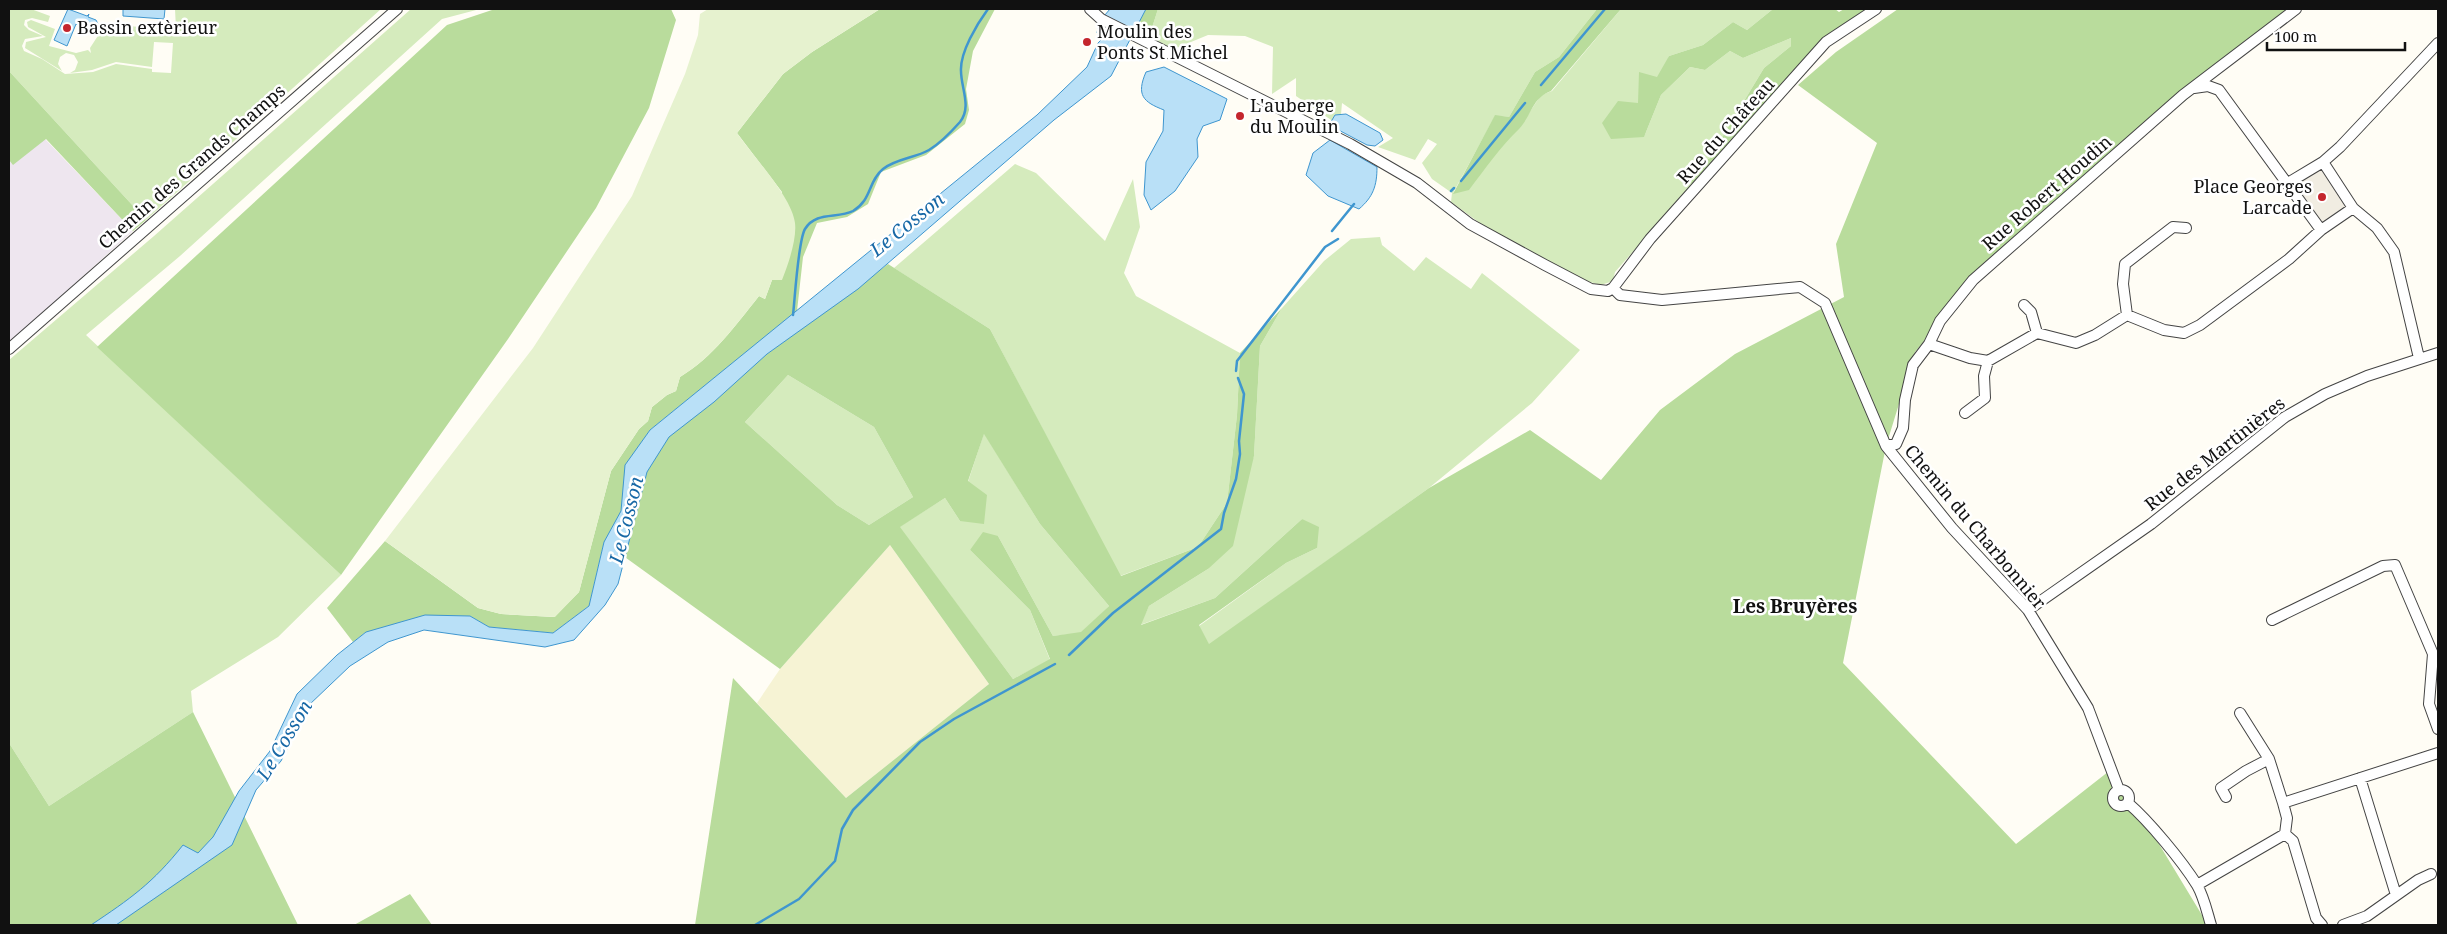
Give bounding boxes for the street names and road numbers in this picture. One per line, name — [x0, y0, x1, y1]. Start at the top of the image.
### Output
street label: Rue du Château — [1671, 72, 1780, 188]
street label: Chemin des Grands Champs — [93, 78, 290, 254]
street label: Rue Robert Houdin — [1976, 129, 2117, 255]
street label: Rue des Martinières — [2139, 391, 2289, 516]
street label: Chemin du Charbonnier — [1900, 439, 2052, 614]

